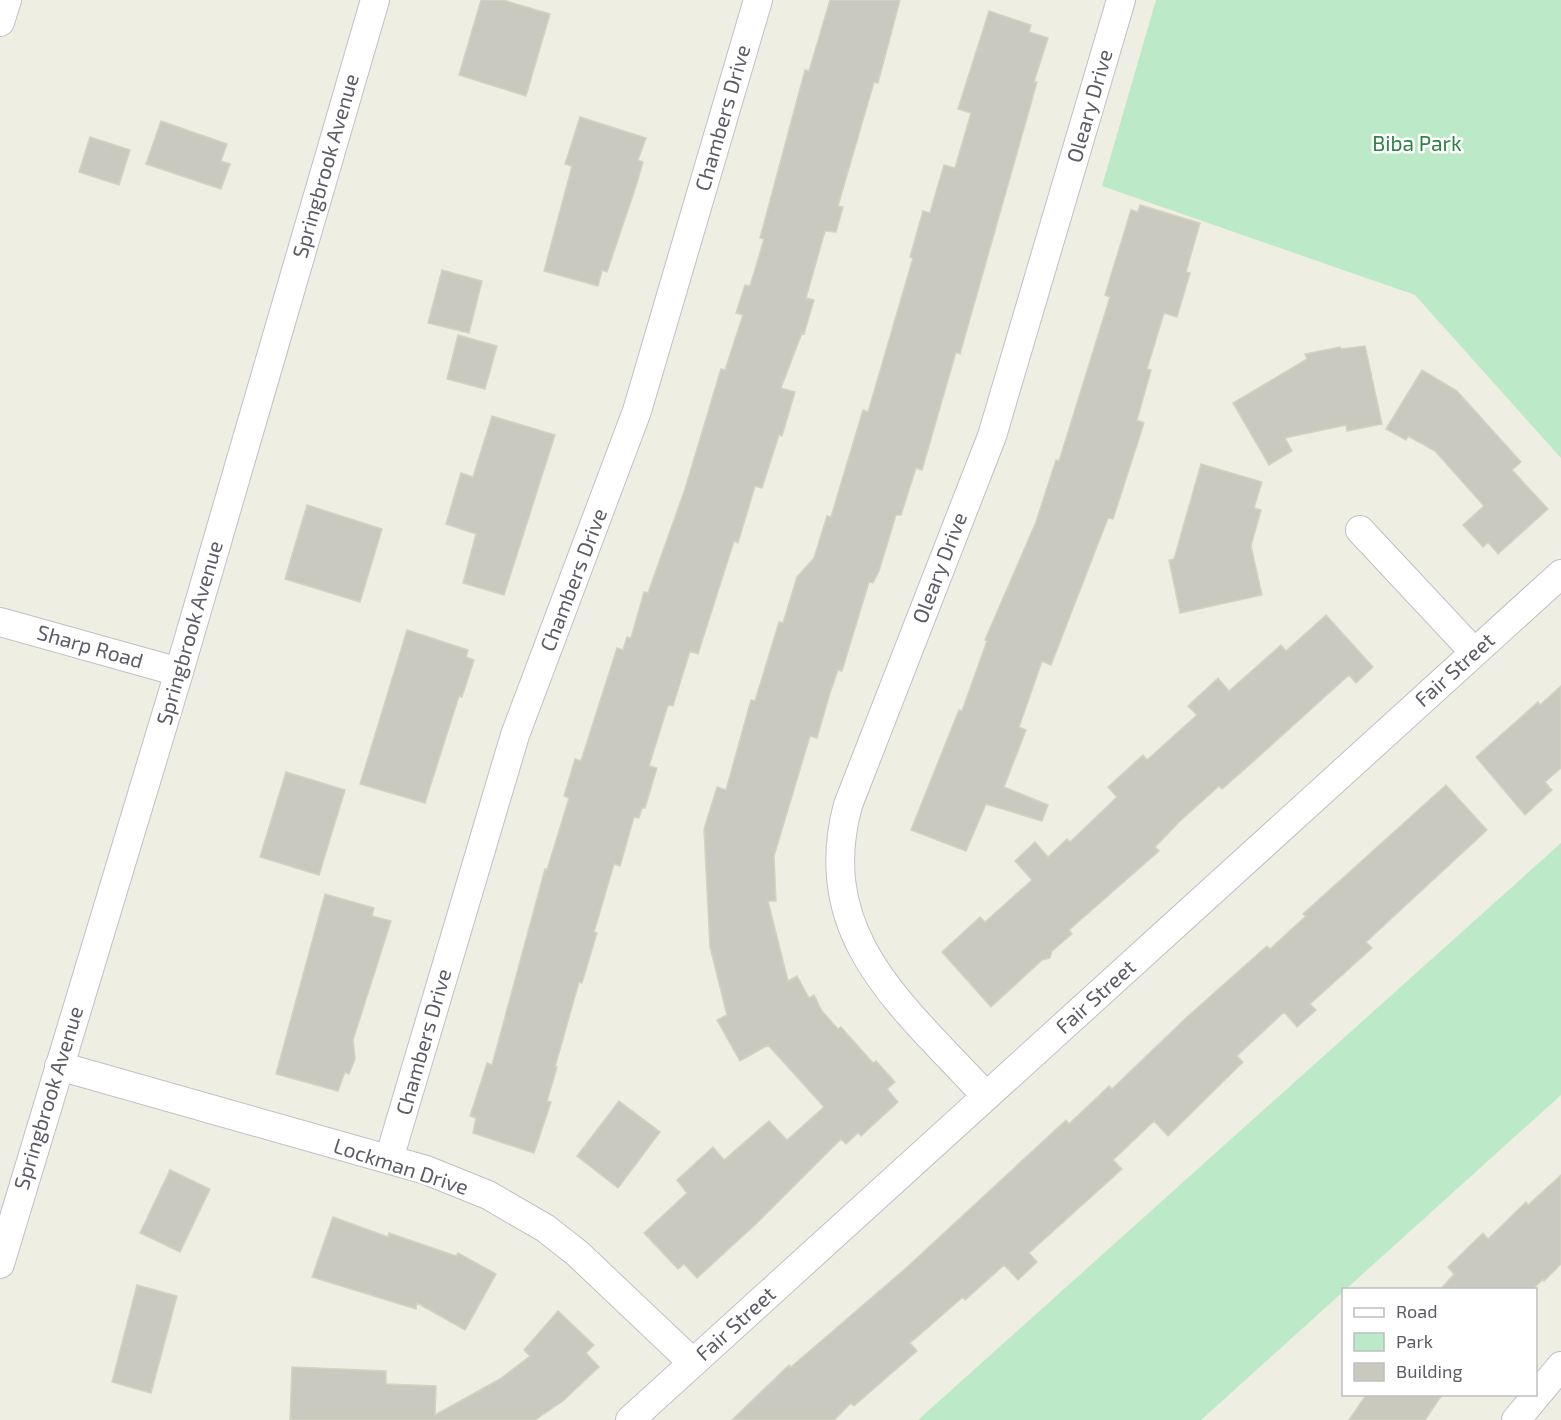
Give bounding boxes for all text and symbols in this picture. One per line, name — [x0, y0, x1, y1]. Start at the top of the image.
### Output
street label: Chambers Drive — [689, 42, 754, 194]
street label: Oleary Drive — [1060, 46, 1117, 165]
street label: Springbrook Avenue — [286, 71, 363, 261]
park label: Biba Park — [1372, 130, 1462, 155]
street label: Chambers Drive — [534, 505, 611, 654]
street label: Oleary Drive — [906, 509, 971, 626]
street label: Springbrook Avenue — [150, 538, 227, 728]
street label: Sharp Road — [34, 618, 146, 673]
street label: Fair Street — [1409, 627, 1499, 711]
street label: Fair Street — [1050, 954, 1140, 1038]
street label: Chambers Drive — [390, 966, 455, 1118]
street label: Springbrook Avenue — [8, 1003, 87, 1192]
street label: Lockman Drive — [331, 1132, 472, 1199]
street label: Fair Street — [690, 1281, 780, 1365]
legend — [1342, 1288, 1537, 1396]
text: Road — [1396, 1300, 1437, 1322]
text: Park — [1396, 1330, 1433, 1352]
text: Building — [1396, 1360, 1463, 1382]

